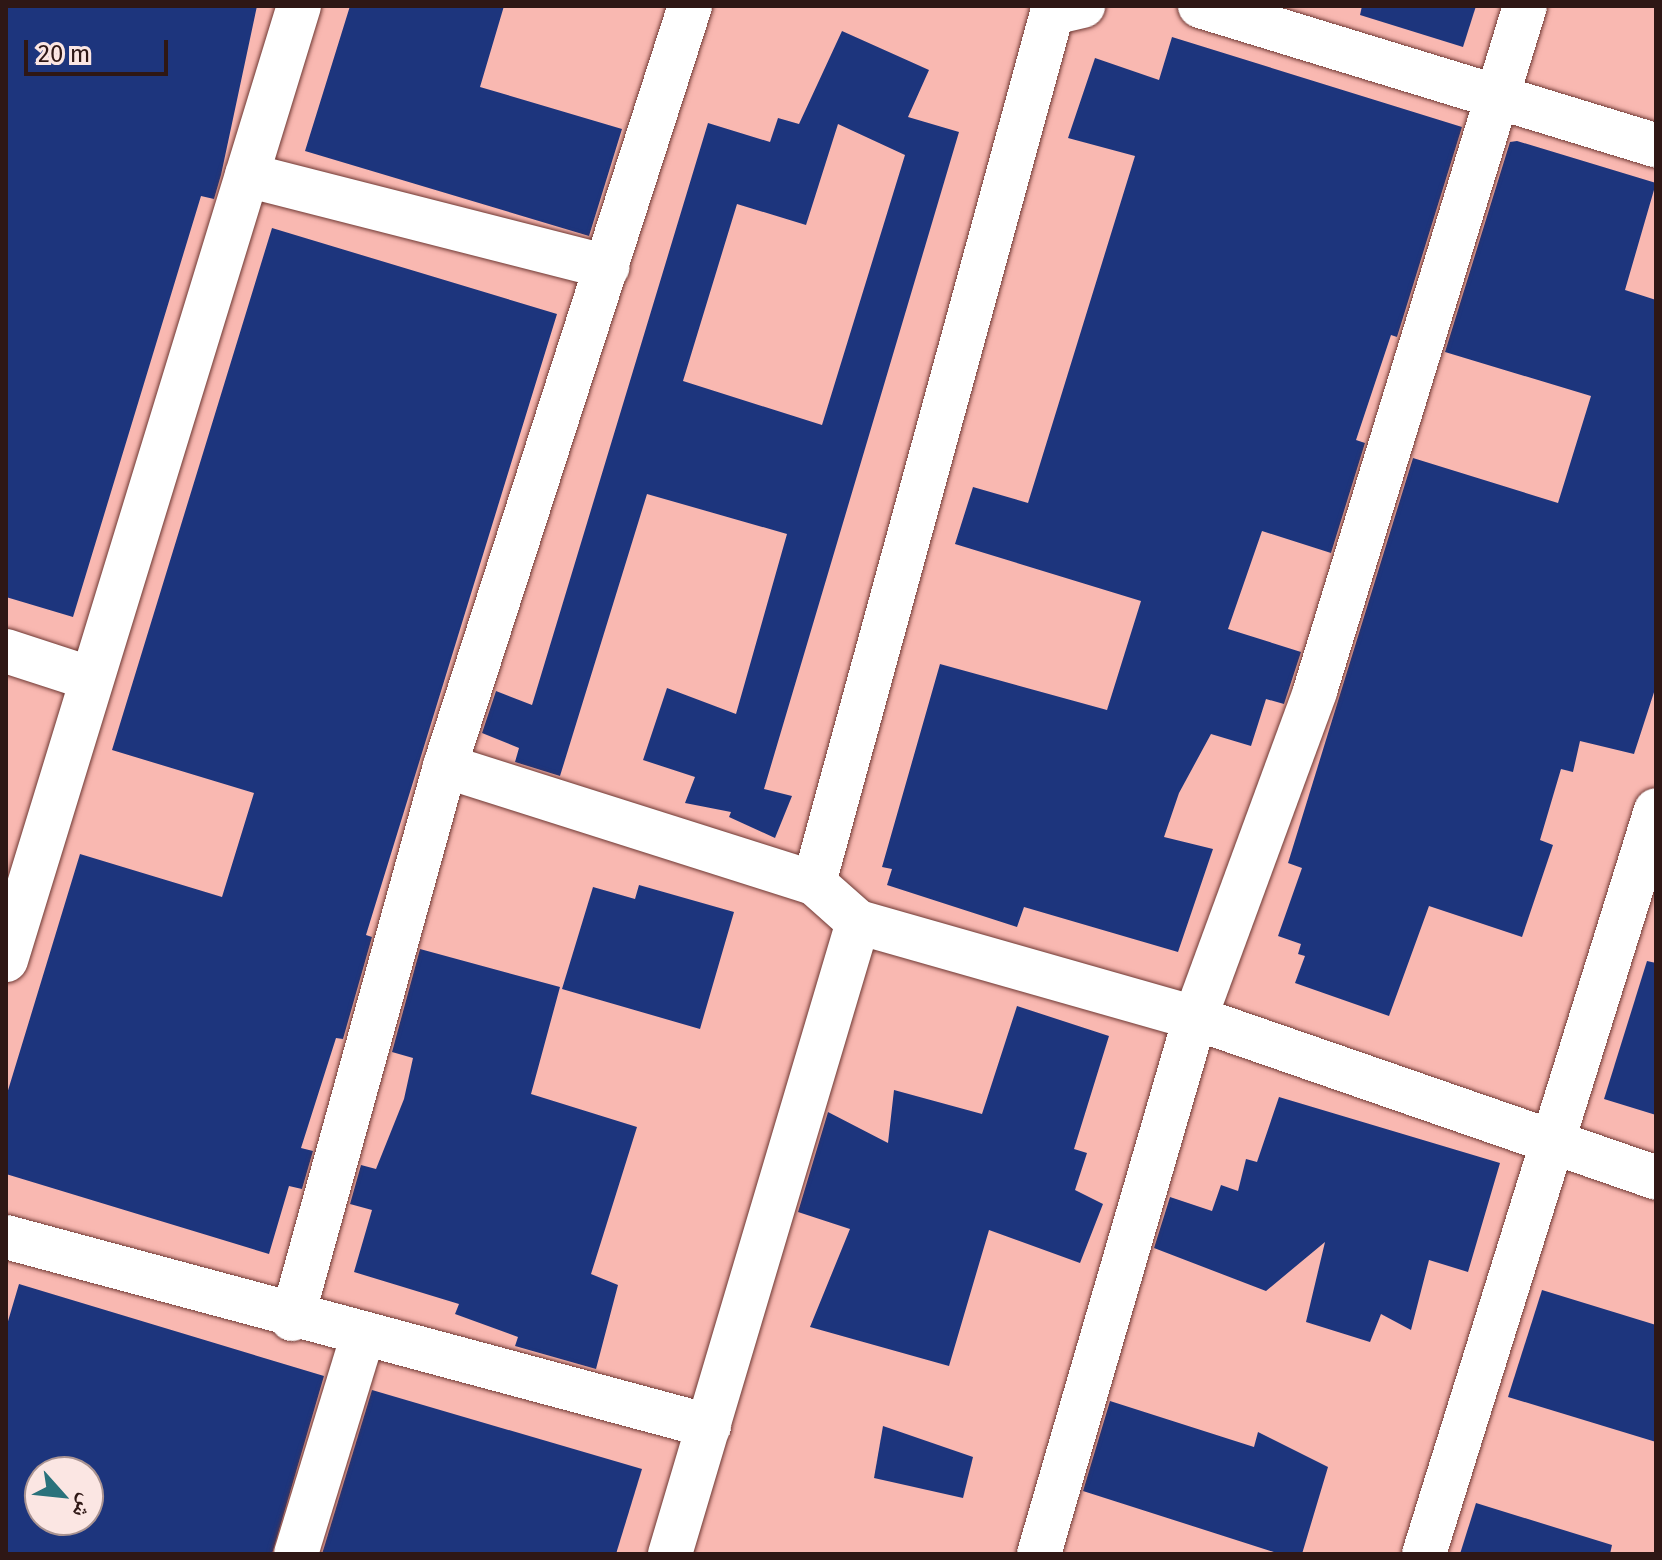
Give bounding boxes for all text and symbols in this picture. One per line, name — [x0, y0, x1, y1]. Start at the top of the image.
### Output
scale bar — [28, 24, 172, 74]
text: 20 m — [38, 40, 90, 68]
north arrow — [24, 1456, 104, 1536]
text: ش — [67, 1490, 101, 1523]

